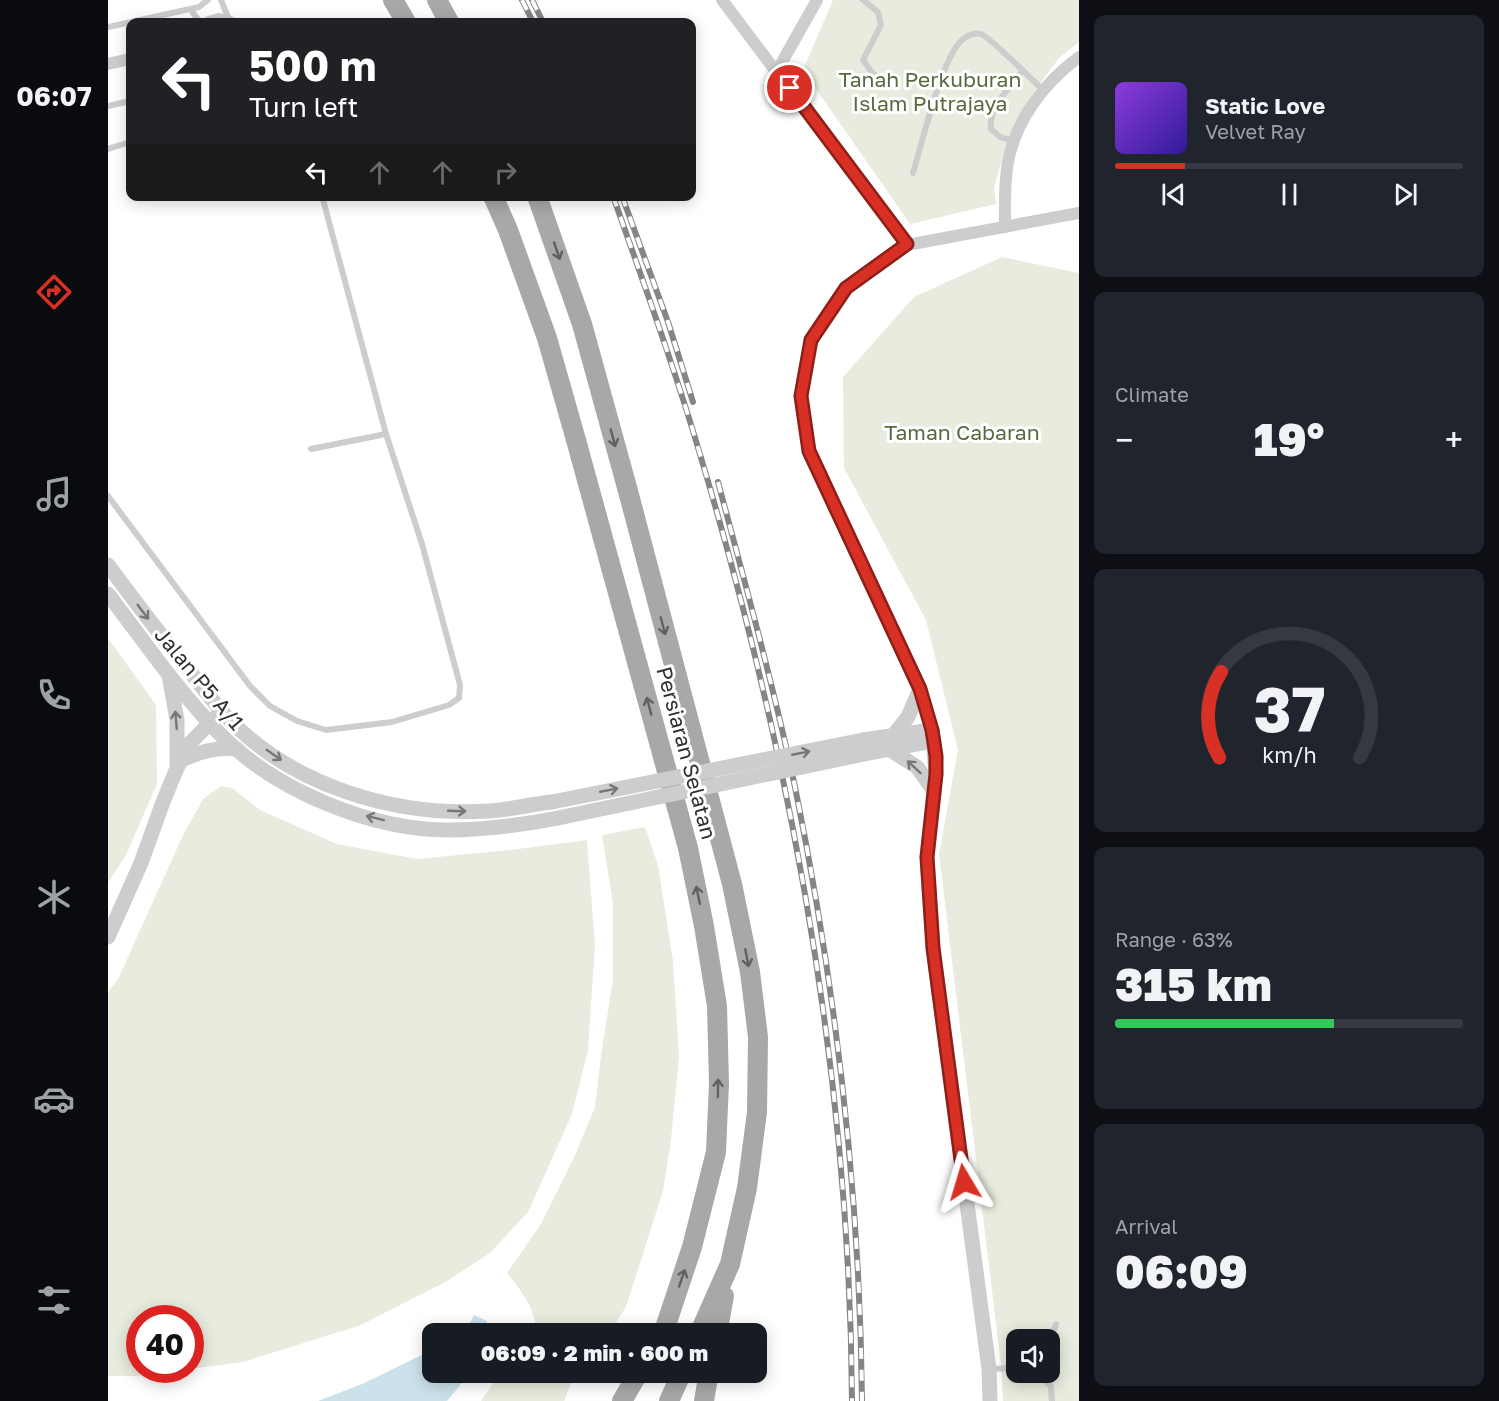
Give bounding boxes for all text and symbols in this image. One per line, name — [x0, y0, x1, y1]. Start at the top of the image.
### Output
text: 500 m — [249, 40, 376, 90]
icon: left — [150, 42, 228, 120]
pin — [764, 62, 815, 113]
park label: Tanah Perkuburan Islam Putrajaya — [839, 66, 1021, 116]
icon: arrive — [773, 71, 806, 104]
text: 06:07 — [16, 80, 92, 112]
text: Turn left — [249, 91, 358, 123]
text: Static Love — [1205, 92, 1325, 119]
text: Velvet Ray — [1205, 119, 1306, 143]
icon: left — [300, 156, 333, 189]
icon: ahead — [363, 156, 396, 189]
icon: ahead — [426, 156, 459, 189]
icon: right — [489, 156, 522, 189]
icon: previous — [1157, 178, 1190, 211]
icon: pause — [1273, 178, 1306, 211]
icon: next — [1389, 178, 1422, 211]
one-way arrow — [552, 242, 563, 260]
icon: directions — [33, 271, 75, 313]
text: Climate — [1115, 382, 1189, 406]
text: 19° — [1254, 412, 1324, 466]
park label: Taman Cabaran — [884, 419, 1040, 445]
text: − — [1115, 420, 1133, 459]
text: + — [1445, 420, 1463, 459]
one-way arrow — [608, 428, 620, 447]
icon: music — [33, 473, 75, 515]
one-way arrow — [136, 604, 149, 620]
one-way arrow — [658, 617, 670, 636]
street label: Jalan P5 A/1 — [149, 622, 250, 735]
street label: Persiaran Selatan — [651, 664, 723, 842]
text: 37 — [1253, 671, 1325, 746]
icon: phone — [33, 674, 75, 716]
one-way arrow — [642, 697, 654, 716]
one-way arrow — [170, 710, 181, 730]
text: km/h — [1262, 742, 1316, 768]
one-way arrow — [790, 747, 810, 758]
one-way arrow — [265, 749, 281, 761]
one-way arrow — [907, 760, 922, 774]
one-way arrow — [599, 784, 619, 795]
one-way arrow — [447, 805, 467, 816]
one-way arrow — [366, 812, 385, 824]
icon: climate — [33, 876, 75, 918]
one-way arrow — [691, 885, 703, 904]
text: Range · 63% — [1115, 927, 1233, 951]
one-way arrow — [742, 948, 753, 967]
text: 315 km — [1115, 957, 1272, 1011]
icon: car — [33, 1078, 75, 1120]
one-way arrow — [713, 1078, 724, 1098]
position arrow — [932, 1150, 996, 1214]
text: Arrival — [1115, 1214, 1178, 1238]
text: 06:09 — [1115, 1244, 1248, 1298]
one-way arrow — [677, 1269, 688, 1288]
icon: filters — [33, 1279, 75, 1321]
speed limit sign: 40 — [126, 1305, 204, 1383]
map controls — [1006, 1329, 1060, 1383]
button: sound — [1006, 1329, 1060, 1383]
text: 06:09 · 2 min · 600 m — [481, 1339, 708, 1366]

